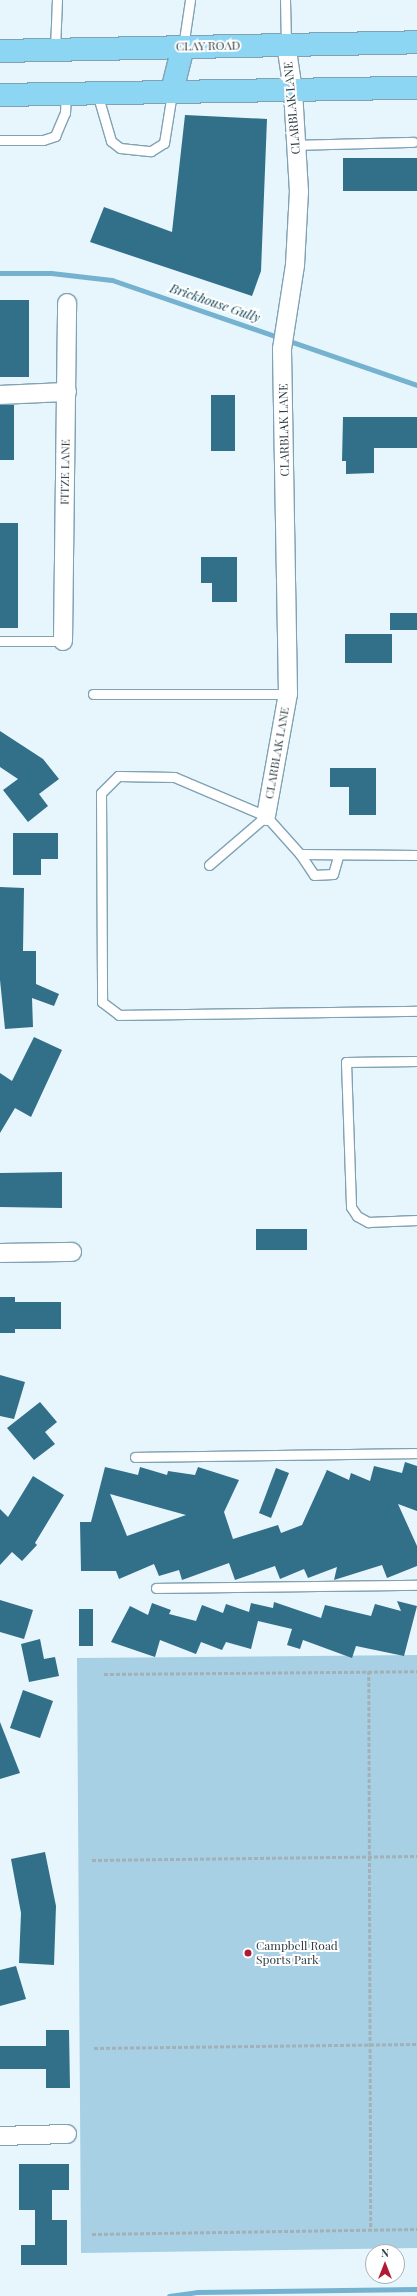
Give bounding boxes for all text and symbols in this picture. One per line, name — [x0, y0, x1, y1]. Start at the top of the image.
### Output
street label: CLAY ROAD — [175, 38, 241, 54]
street label: CLARBLAK LANE — [281, 61, 303, 155]
water label: Brickhouse Gully — [168, 280, 262, 326]
street label: CLARBLAK LANE — [276, 383, 292, 477]
street label: FITZE LANE — [57, 439, 73, 505]
street label: CLARBLAK LANE — [262, 706, 292, 800]
place label: Campbell Road Sports Park — [256, 1939, 338, 1967]
marker: Campbell Road Sports Park — [243, 1948, 253, 1958]
north arrow — [365, 2244, 405, 2284]
text: N — [381, 2245, 389, 2260]

